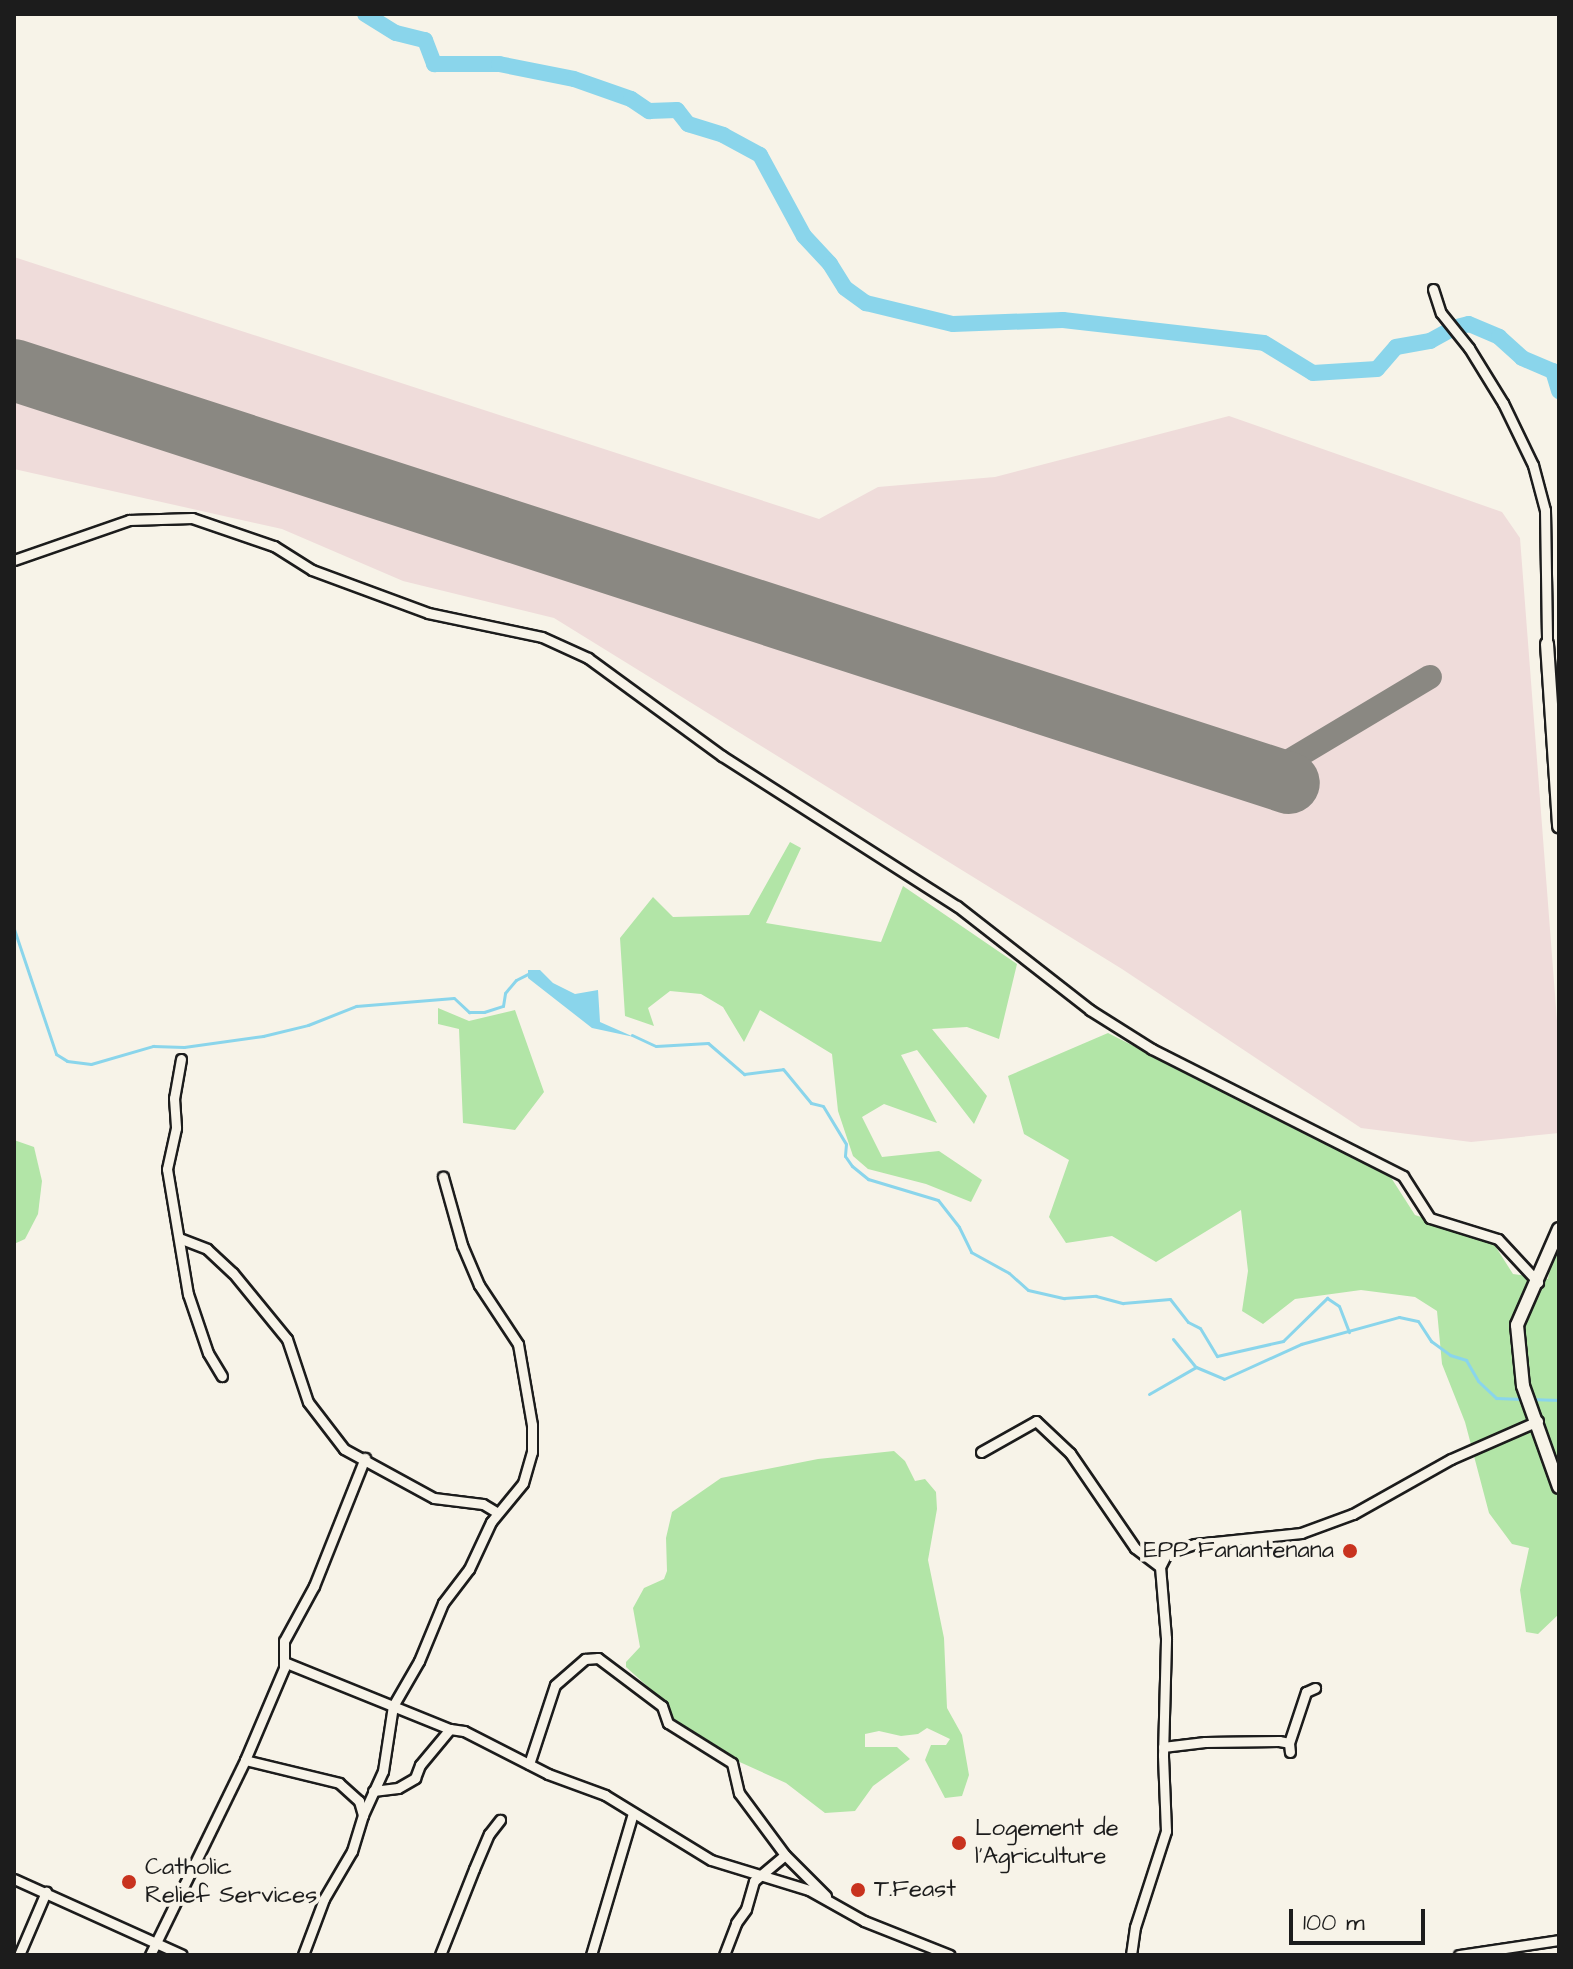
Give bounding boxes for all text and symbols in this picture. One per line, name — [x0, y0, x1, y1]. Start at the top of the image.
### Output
place label: EPP Fanantenana — [1143, 1537, 1334, 1565]
marker: EPP Fanantenana — [1341, 1542, 1359, 1560]
place label: Logement de l'Agriculture — [975, 1815, 1119, 1871]
marker: Logement de l'Agriculture — [950, 1834, 968, 1852]
place label: Catholic Relief Services — [145, 1854, 317, 1910]
marker: Catholic Relief Services — [120, 1873, 138, 1891]
place label: T.Feast — [874, 1876, 956, 1904]
marker: T.Feast — [849, 1881, 867, 1899]
scale bar — [1293, 1893, 1429, 1943]
text: 100 m — [1303, 1906, 1365, 1940]

